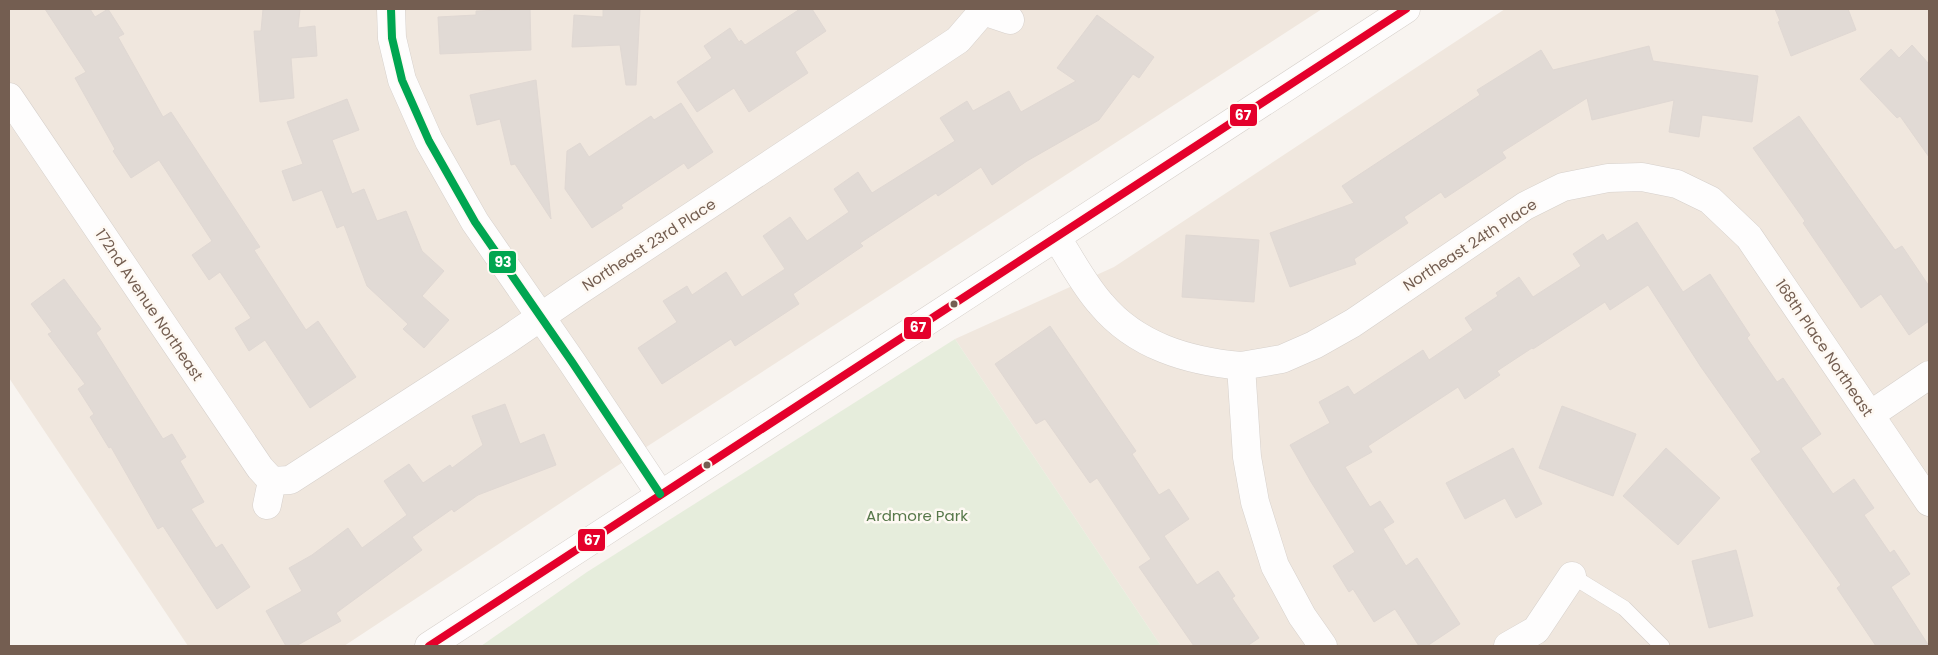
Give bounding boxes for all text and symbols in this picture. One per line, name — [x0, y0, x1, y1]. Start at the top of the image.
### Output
line badge: 67 — [1229, 103, 1258, 127]
text: 67 — [1235, 105, 1252, 125]
street label: Northeast 23rd Place — [578, 193, 720, 296]
street label: Northeast 24th Place — [1399, 193, 1541, 296]
street label: 172nd Avenue Northeast — [91, 225, 208, 385]
line badge: 93 — [488, 250, 517, 274]
text: 93 — [494, 252, 512, 272]
street label: 168th Place Northeast — [1771, 275, 1878, 420]
unlabelled marker — [949, 299, 959, 309]
line badge: 67 — [903, 316, 932, 340]
text: 67 — [910, 317, 927, 337]
unlabelled marker — [702, 460, 712, 470]
park label: Ardmore Park — [866, 505, 968, 526]
line badge: 67 — [577, 528, 606, 552]
text: 67 — [584, 530, 601, 550]

